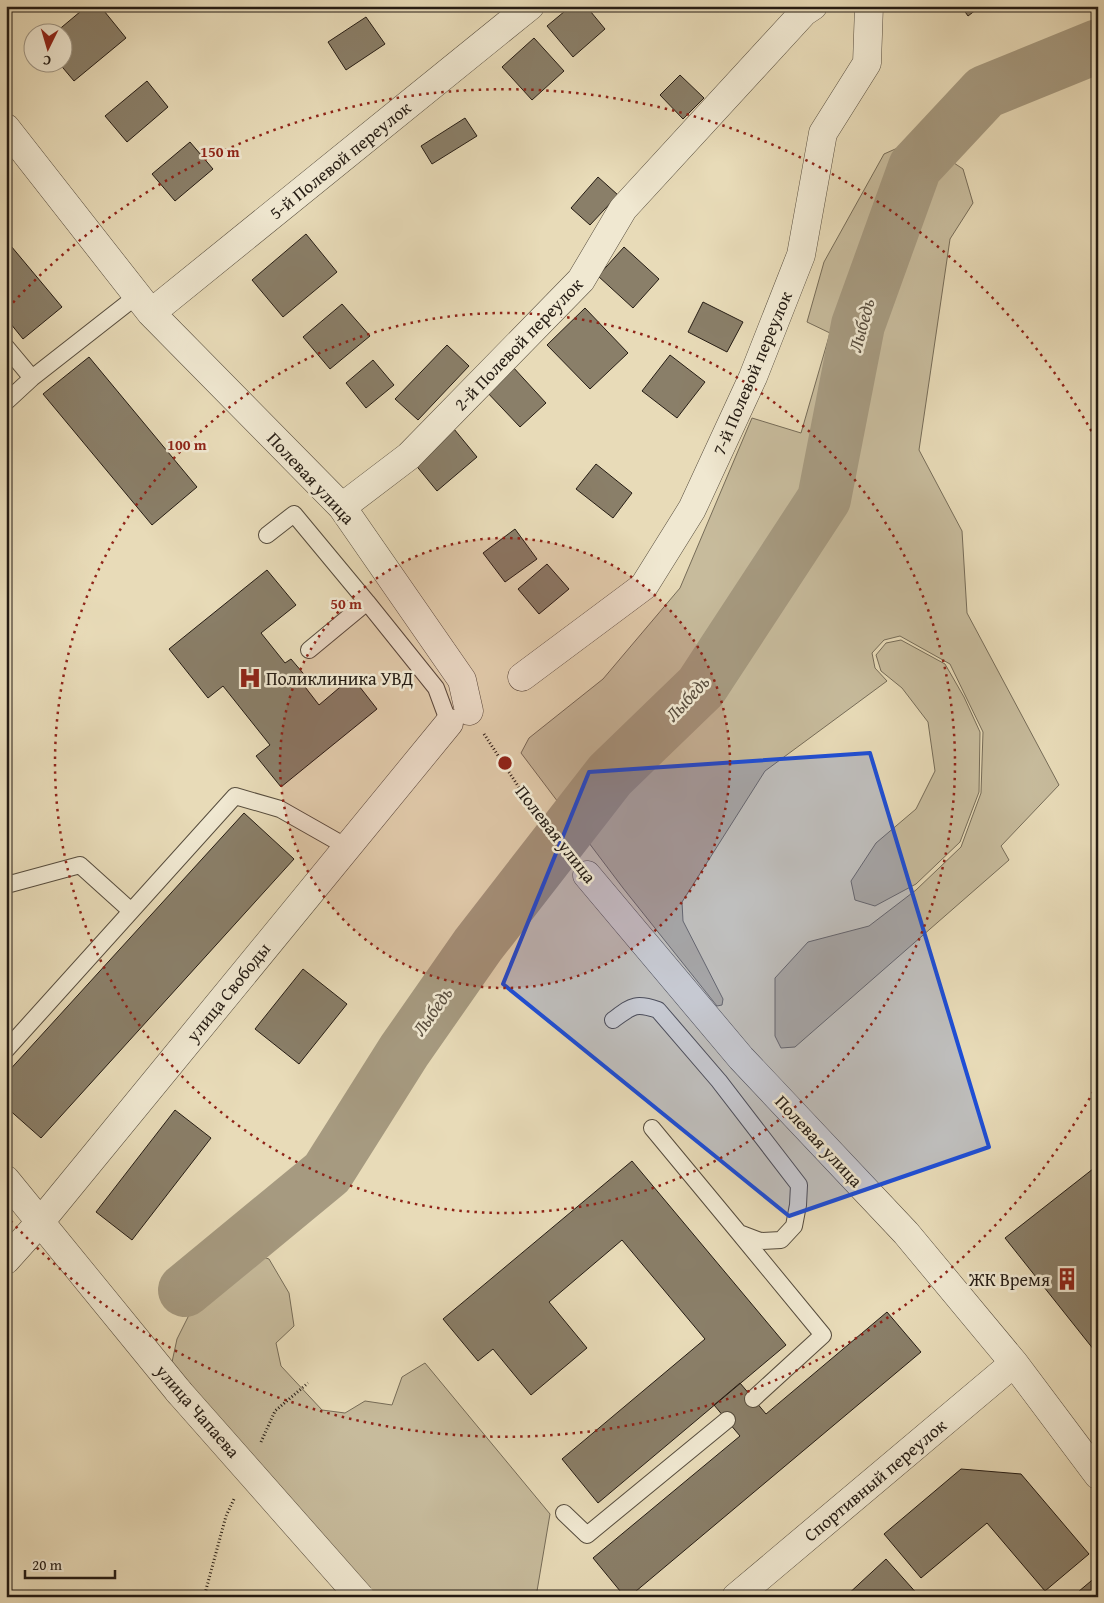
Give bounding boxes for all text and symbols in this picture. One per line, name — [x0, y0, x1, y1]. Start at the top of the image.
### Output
north arrow — [22, 22, 72, 72]
text: С — [42, 51, 52, 71]
street label: 5-й Полевой переулок — [263, 94, 417, 226]
text: 150 m — [200, 141, 240, 162]
street label: 2-й Полевой переулок — [447, 271, 589, 417]
street label: 7-й Полевой переулок — [705, 286, 799, 459]
water label: Лыбедь — [840, 295, 882, 355]
street label: Полевая улица — [261, 426, 361, 531]
text: 100 m — [167, 434, 207, 455]
text: 50 m — [330, 593, 362, 614]
hospital icon: Поликлиника УВД — [237, 665, 263, 691]
place label: Поликлиника УВД — [266, 665, 413, 692]
water label: Лыбедь — [658, 668, 716, 727]
centre of rings — [496, 754, 514, 772]
street label: Полевая улица — [509, 779, 603, 889]
street label: улица Свободы — [179, 936, 277, 1048]
water label: Лыбедь — [405, 980, 459, 1041]
street label: Полевая улица — [769, 1089, 869, 1194]
place label: ЖК Время — [968, 1266, 1050, 1293]
building icon: ЖК Время — [1054, 1266, 1080, 1292]
street label: улица Чапаева — [149, 1357, 247, 1464]
street label: Спортивный переулок — [798, 1412, 953, 1548]
scale bar — [25, 1548, 115, 1580]
text: 20 m — [32, 1554, 63, 1575]

